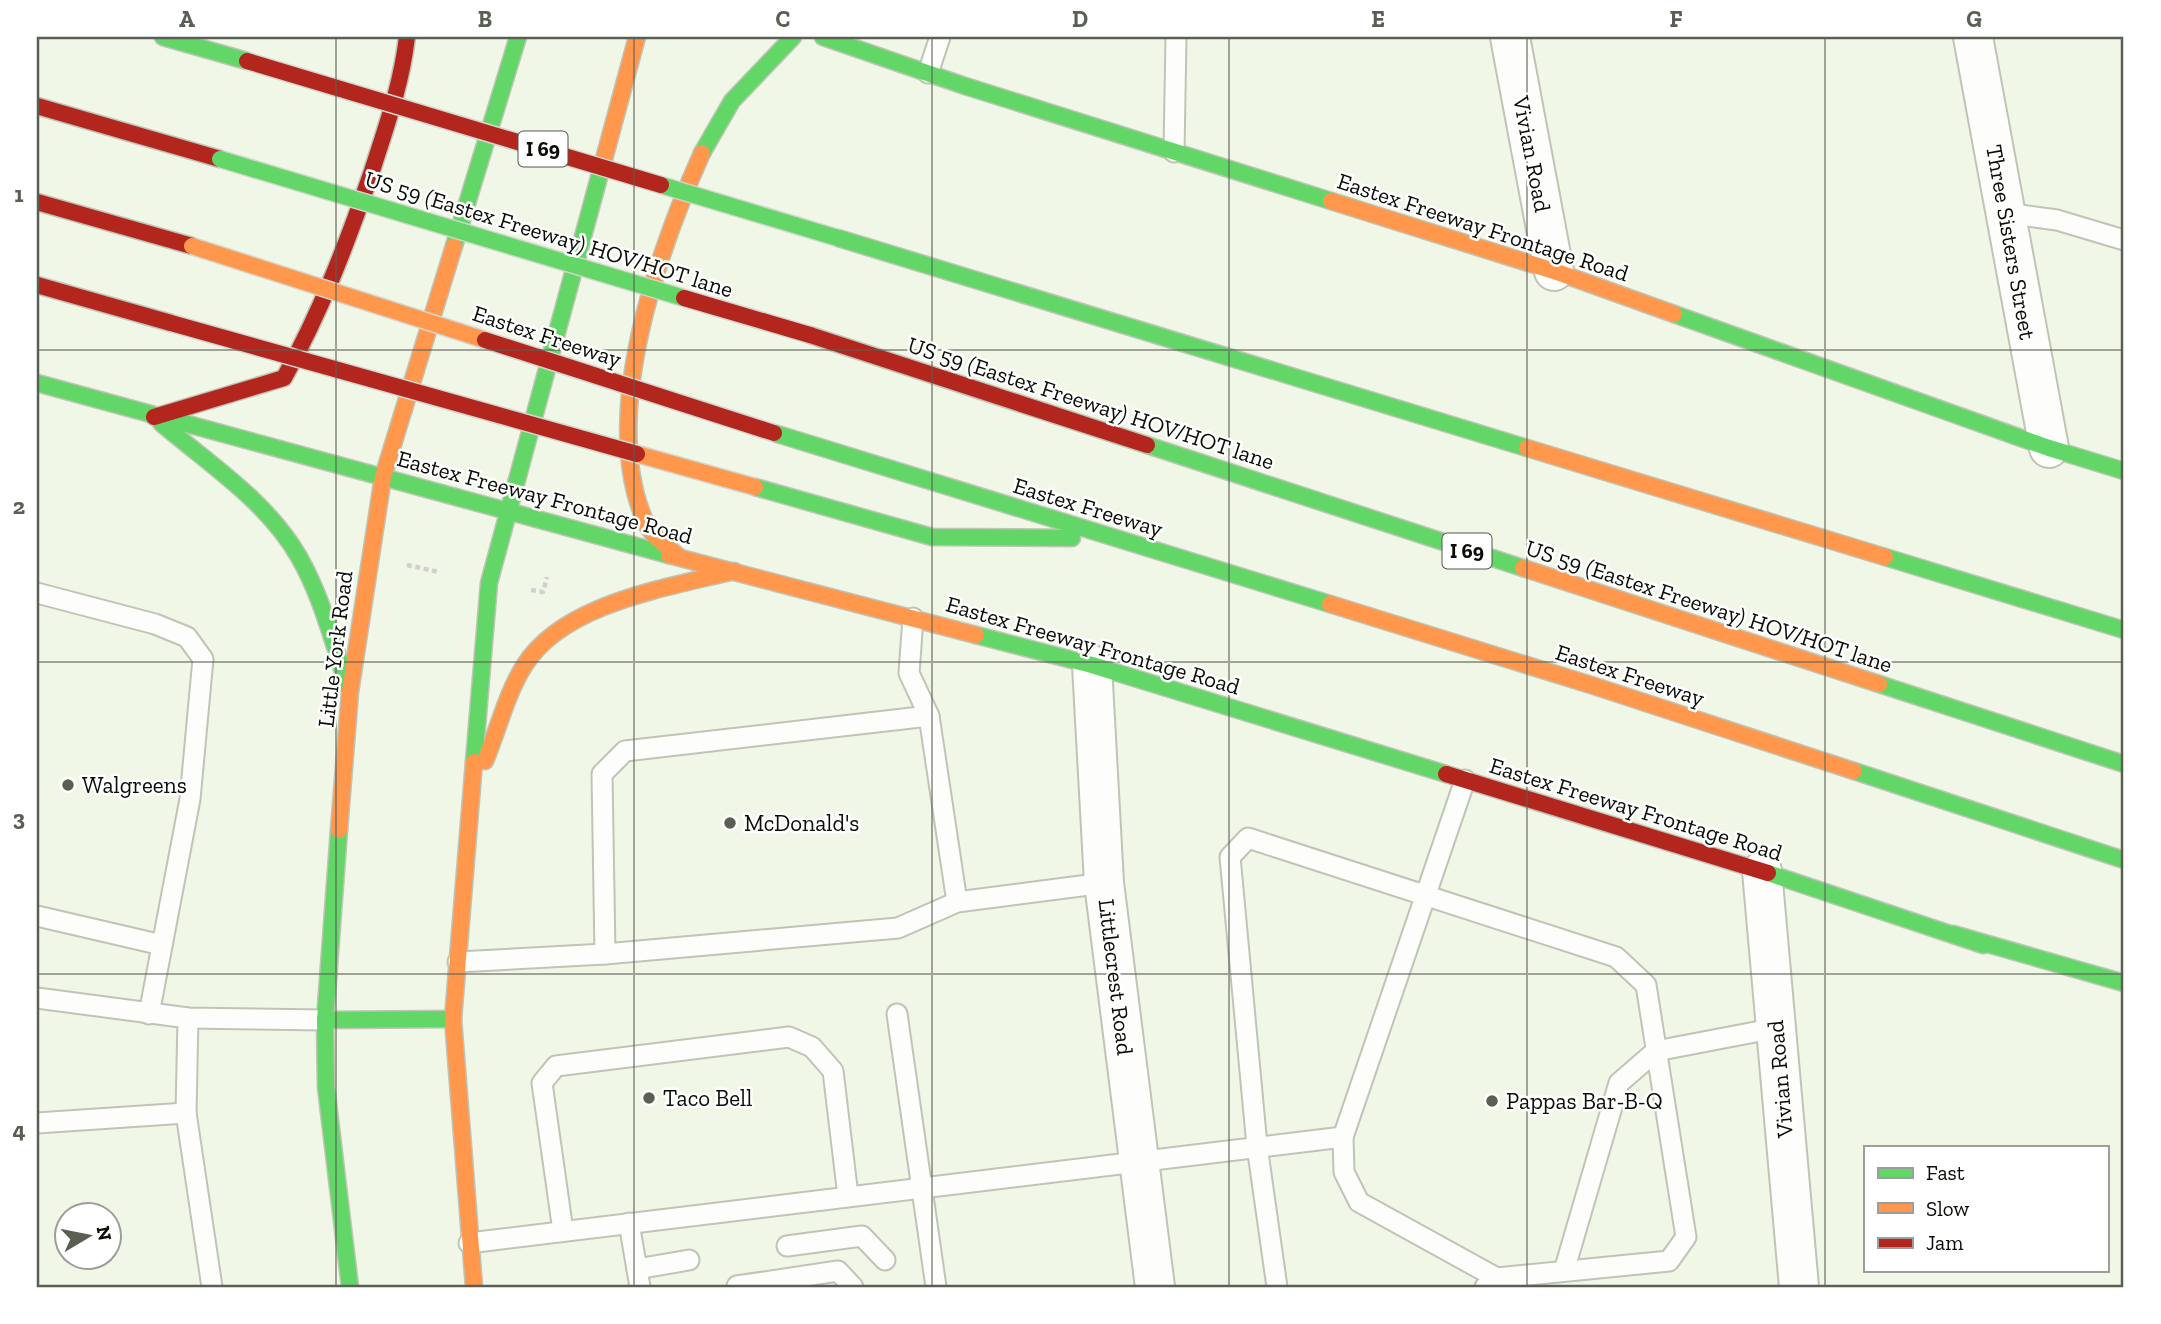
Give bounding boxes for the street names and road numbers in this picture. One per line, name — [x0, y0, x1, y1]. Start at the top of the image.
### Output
street label: Vivian Road — [1507, 93, 1557, 215]
road number: I 69 — [518, 132, 568, 166]
street label: Three Sisters Street — [1980, 142, 2042, 342]
street label: US 59 (Eastex Freeway) HOV/HOT lane — [361, 165, 737, 303]
street label: Eastex Freeway Frontage Road — [1334, 167, 1633, 287]
street label: Eastex Freeway — [469, 299, 625, 373]
street label: US 59 (Eastex Freeway) HOV/HOT lane — [904, 330, 1278, 476]
street label: Eastex Freeway Frontage Road — [394, 444, 696, 550]
street label: Eastex Freeway — [1010, 471, 1166, 543]
road number: I 69 — [1442, 534, 1492, 568]
street label: US 59 (Eastex Freeway) HOV/HOT lane — [1522, 534, 1896, 678]
street label: Little York Road — [311, 569, 359, 729]
street label: Eastex Freeway Frontage Road — [943, 590, 1244, 701]
street label: Eastex Freeway — [1552, 638, 1708, 712]
street label: Eastex Freeway Frontage Road — [1486, 751, 1786, 867]
street label: Littlecrest Road — [1093, 897, 1140, 1057]
street label: Vivian Road — [1761, 1019, 1799, 1140]

